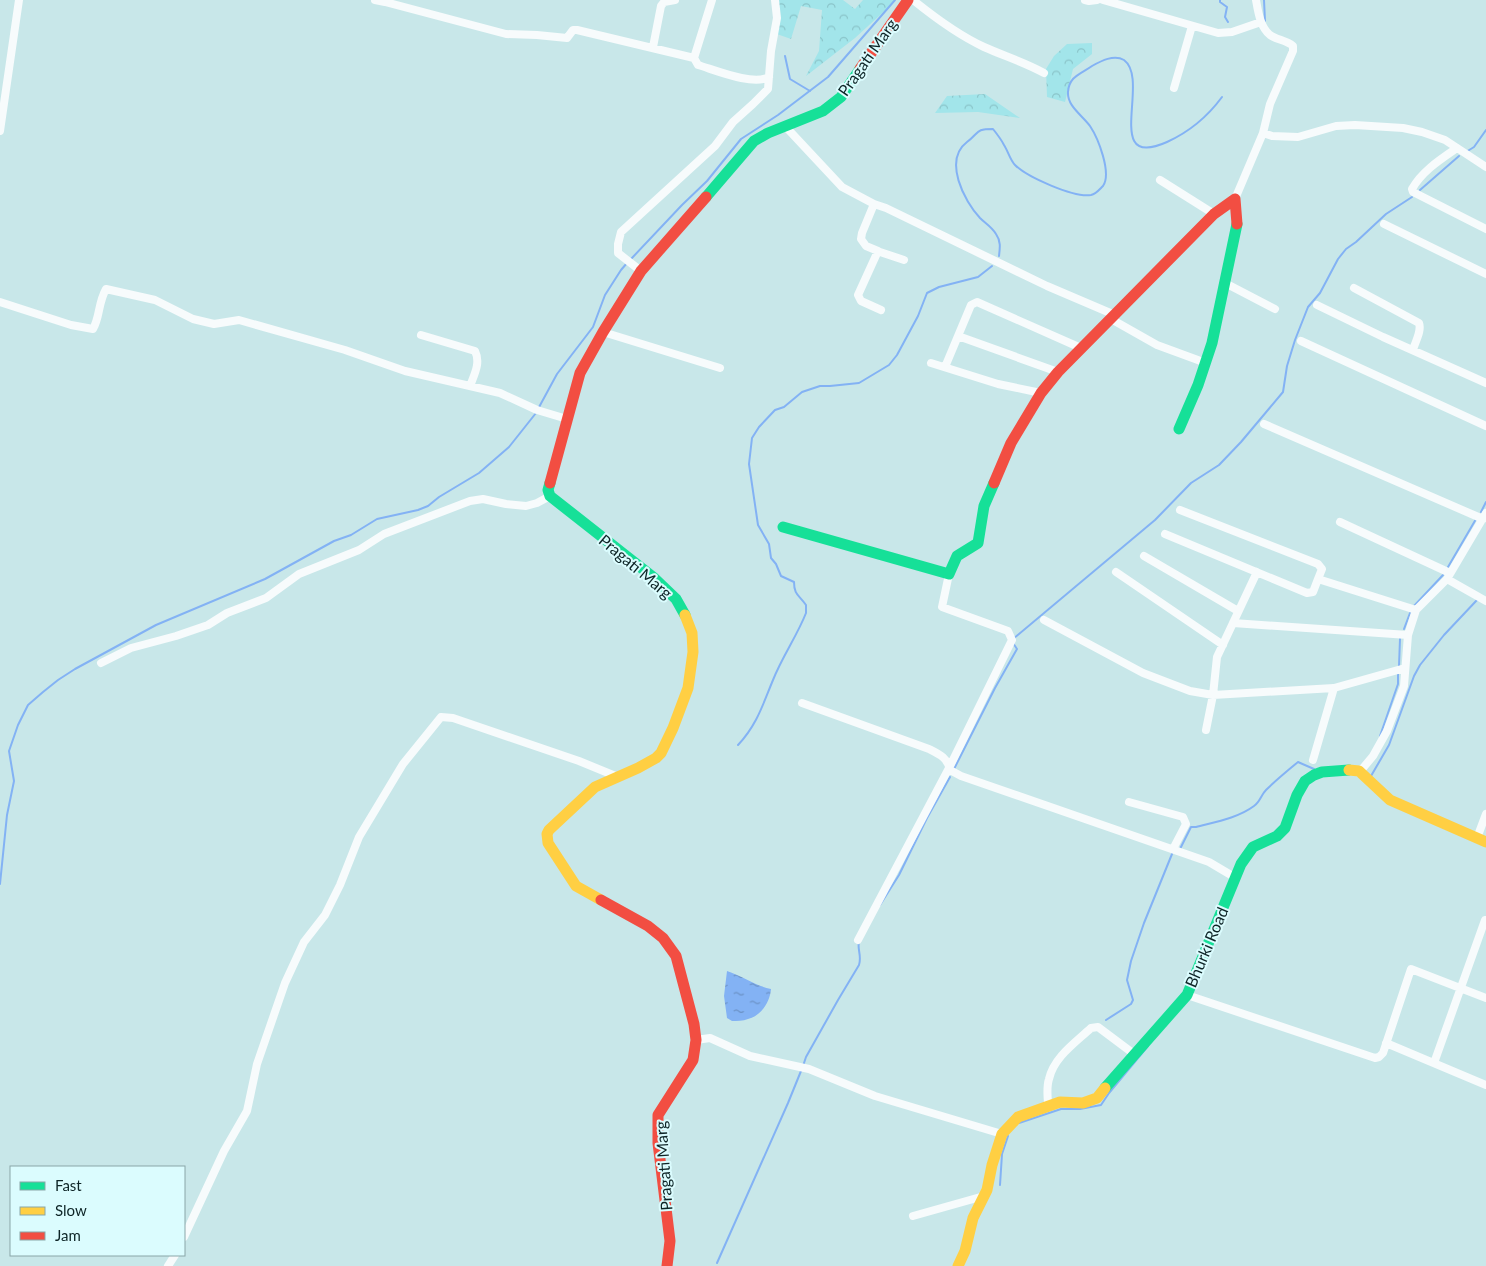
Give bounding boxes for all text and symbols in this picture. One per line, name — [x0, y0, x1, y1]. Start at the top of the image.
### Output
street label: Pragati Marg — [833, 15, 901, 99]
street label: Pragati Marg — [596, 530, 676, 602]
street label: Bhurki Road — [1181, 904, 1231, 990]
street label: Pragati Marg — [650, 1121, 676, 1211]
legend — [10, 1166, 185, 1256]
text: Fast — [55, 1176, 82, 1194]
text: Slow — [55, 1201, 87, 1219]
text: Jam — [55, 1226, 81, 1244]

